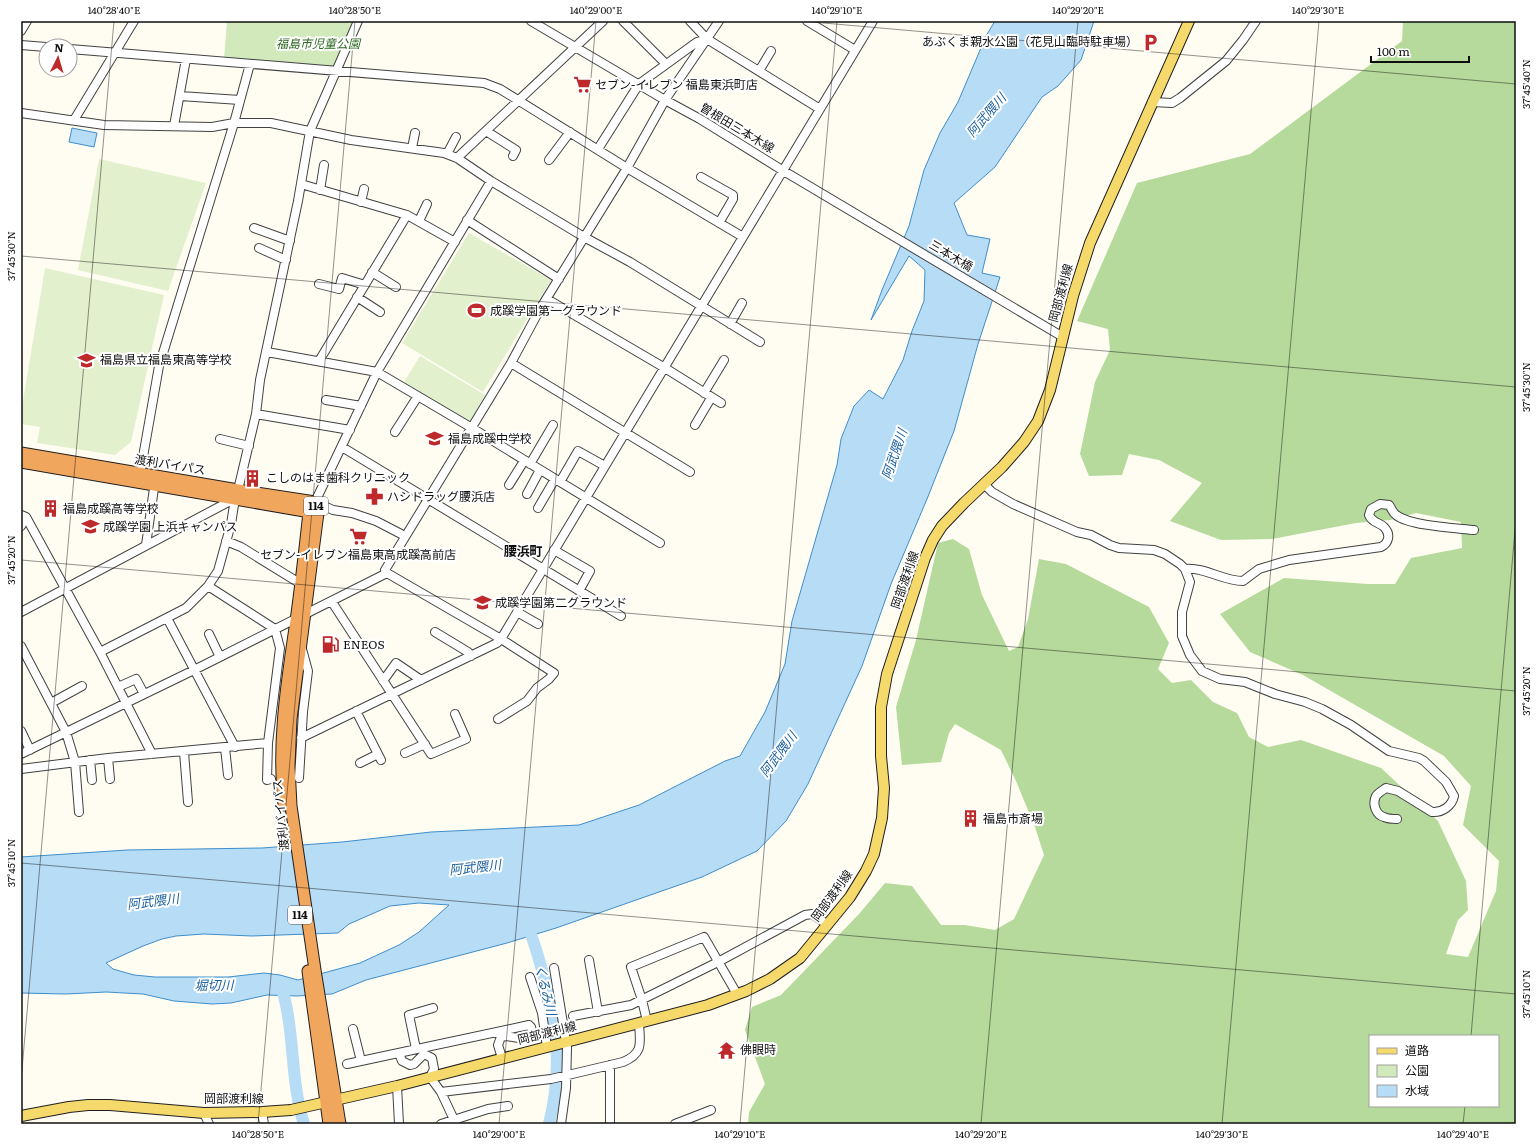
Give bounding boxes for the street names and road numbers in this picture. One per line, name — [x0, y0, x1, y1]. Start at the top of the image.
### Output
street label: 曽根田三本木線 — [697, 98, 778, 156]
street label: 三本木橋 — [926, 235, 977, 275]
street label: 岡部渡利線 — [1044, 261, 1076, 324]
street label: 渡利バイパス — [133, 450, 207, 479]
road number: 114 — [304, 497, 328, 515]
street label: 岡部渡利線 — [886, 548, 922, 611]
street label: 渡利バイパス — [267, 778, 293, 852]
street label: 岡部渡利線 — [806, 866, 856, 925]
road number: 114 — [288, 906, 312, 924]
street label: 岡部渡利線 — [515, 1016, 578, 1048]
street label: 岡部渡利線 — [204, 1089, 264, 1107]

